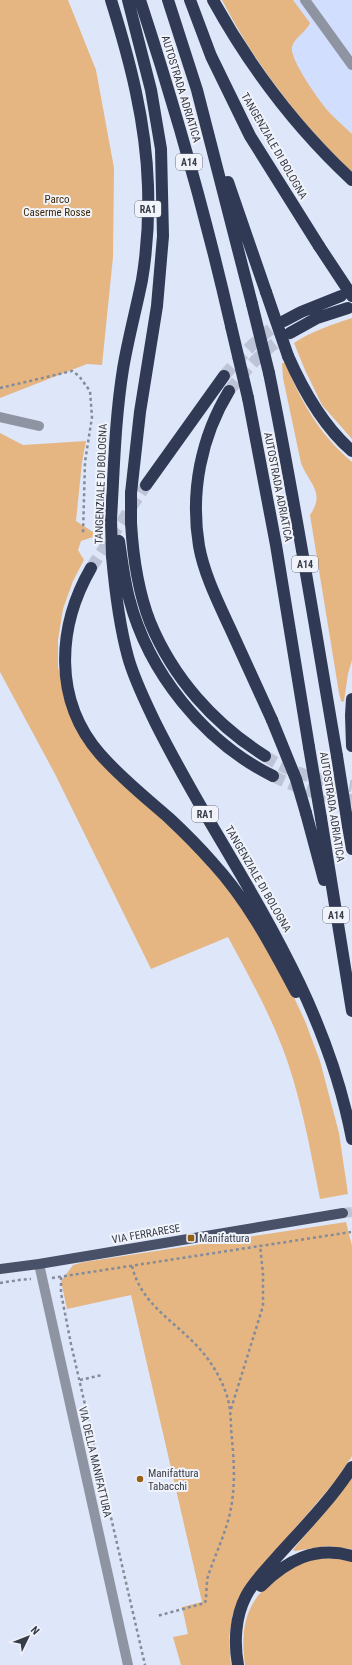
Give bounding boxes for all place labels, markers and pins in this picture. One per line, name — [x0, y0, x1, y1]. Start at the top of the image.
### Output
place label: Manifattura — [199, 1232, 249, 1245]
marker: Manifattura — [186, 1233, 196, 1243]
place label: Manifattura Tabacchi — [148, 1467, 198, 1493]
marker: Manifattura Tabacchi — [135, 1474, 145, 1484]

